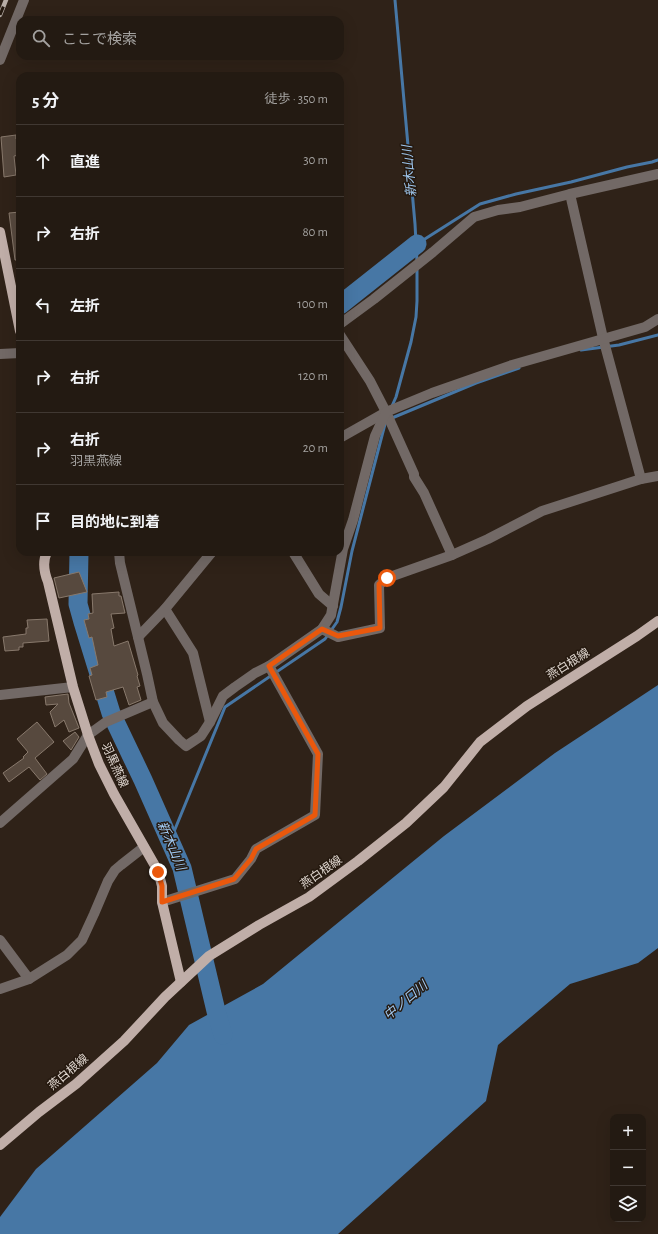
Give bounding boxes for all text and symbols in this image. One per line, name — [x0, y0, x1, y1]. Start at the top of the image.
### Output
search box — [16, 16, 344, 60]
icon: search — [30, 27, 52, 49]
text: ここで検索 — [62, 32, 137, 47]
text: 5 分 — [32, 92, 59, 109]
text: 徒歩 · 350 m — [265, 93, 328, 106]
water label: 新木山川 — [400, 143, 419, 198]
icon: ahead — [32, 150, 54, 172]
text: 30 m — [303, 154, 328, 167]
text: 直進 — [70, 155, 100, 170]
icon: right — [32, 222, 54, 244]
text: 80 m — [302, 226, 328, 239]
text: 右折 — [70, 227, 100, 242]
icon: left — [32, 294, 54, 316]
text: 100 m — [297, 298, 328, 311]
text: 左折 — [70, 299, 100, 314]
icon: right — [32, 366, 54, 388]
text: 120 m — [298, 370, 328, 383]
text: 右折 — [70, 371, 100, 386]
text: 右折 — [70, 433, 100, 448]
icon: right — [32, 438, 54, 460]
text: 20 m — [303, 442, 328, 455]
text: 羽黒燕線 — [70, 455, 122, 468]
icon: arrive — [32, 510, 54, 532]
text: 目的地に到着 — [70, 515, 160, 530]
route start — [378, 569, 396, 587]
street label: 燕白根線 — [544, 645, 592, 682]
street label: 羽黒燕線 — [100, 740, 131, 789]
water label: 新木山川 — [155, 819, 189, 874]
street label: 燕白根線 — [297, 852, 344, 891]
route end — [149, 863, 167, 881]
water label: 中ノ口川 — [381, 977, 432, 1023]
street label: 燕白根線 — [45, 1051, 90, 1092]
map controls — [610, 1114, 646, 1222]
button: + — [610, 1114, 646, 1150]
button: − — [610, 1150, 646, 1186]
button: layers — [610, 1186, 646, 1222]

